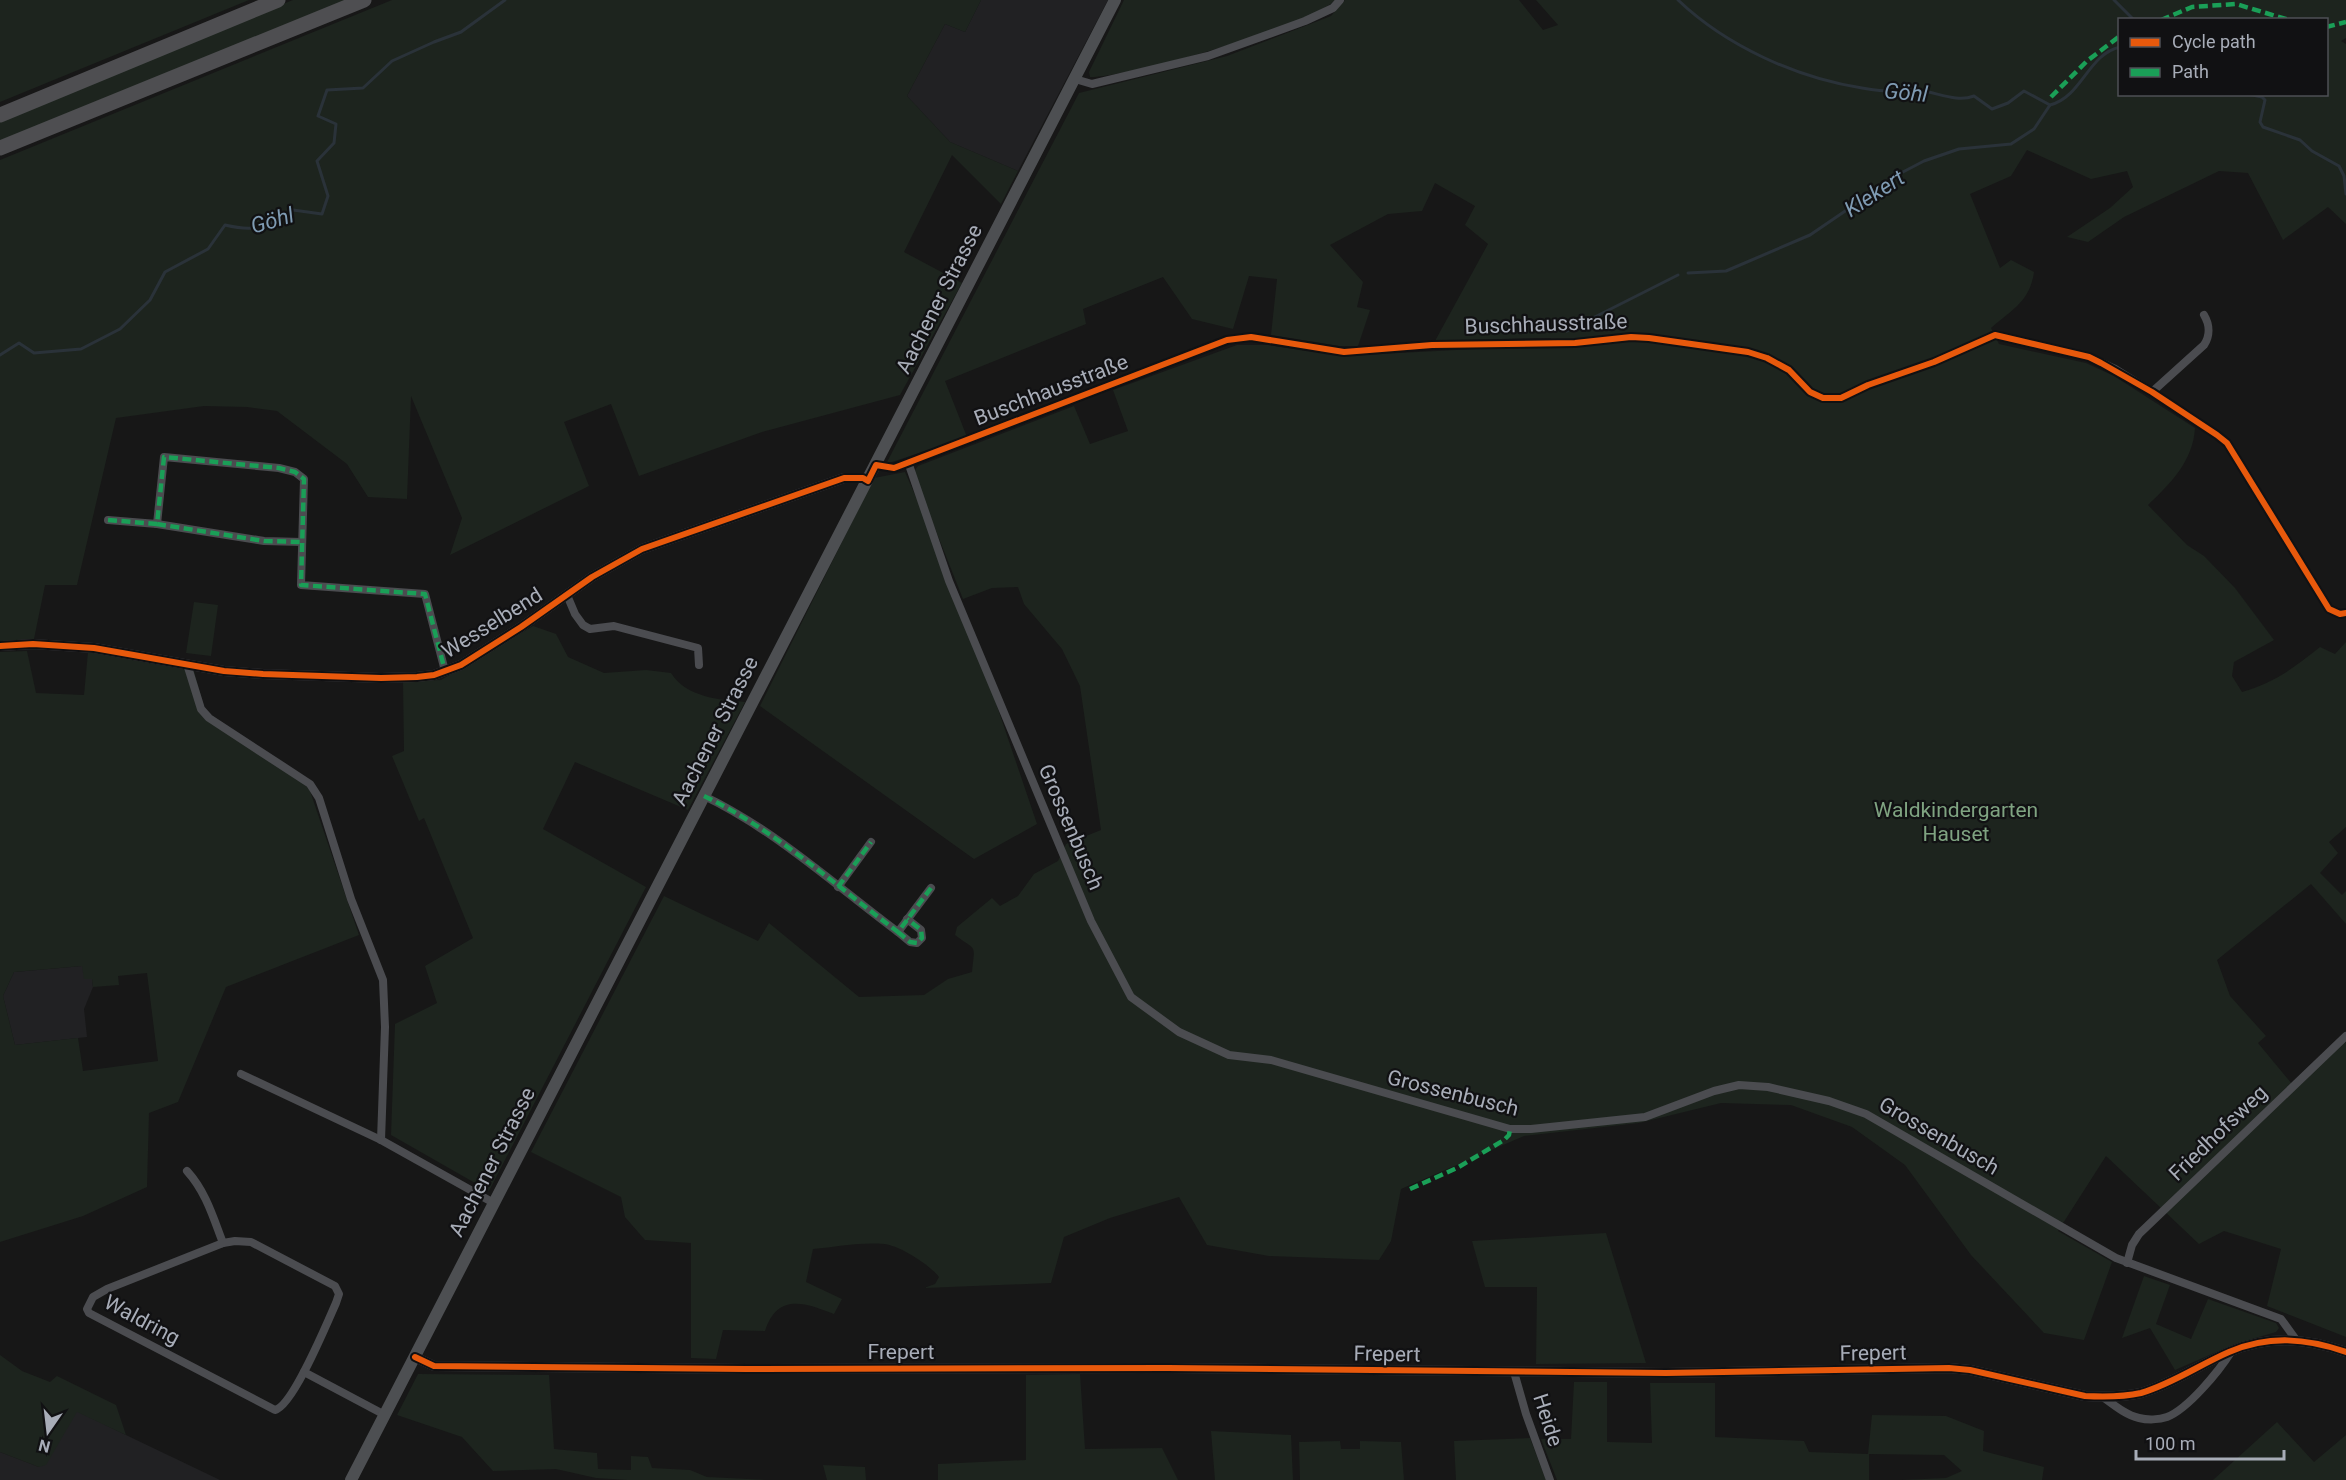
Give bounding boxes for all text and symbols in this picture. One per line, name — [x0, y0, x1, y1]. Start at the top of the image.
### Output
legend — [2118, 18, 2328, 96]
text: Cycle path — [2172, 31, 2256, 52]
text: Path — [2172, 61, 2209, 82]
water label: Göhl — [1883, 78, 1930, 107]
water label: Klekert — [1840, 164, 1910, 222]
water label: Göhl — [248, 202, 297, 239]
street label: Aachener Strasse — [891, 220, 987, 378]
street label: Buschhausstraße — [1464, 309, 1628, 339]
street label: Buschhausstraße — [971, 350, 1131, 430]
street label: Wesselbend — [437, 583, 547, 663]
street label: Aachener Strasse — [667, 652, 763, 810]
street label: Grossenbusch — [1034, 760, 1108, 894]
park label: Waldkindergarten Hauset — [1874, 798, 2038, 846]
street label: Grossenbusch — [1385, 1065, 1521, 1121]
street label: Friedhofsweg — [2164, 1080, 2272, 1186]
street label: Aachener Strasse — [444, 1083, 540, 1241]
street label: Grossenbusch — [1875, 1092, 2003, 1180]
street label: Waldring — [100, 1290, 184, 1350]
street label: Frepert — [868, 1340, 935, 1364]
street label: Frepert — [1839, 1340, 1907, 1366]
street label: Frepert — [1353, 1341, 1421, 1367]
street label: Heide — [1528, 1391, 1568, 1449]
north arrow — [18, 1402, 78, 1462]
scale bar — [2136, 1423, 2284, 1461]
text: 100 m — [2145, 1433, 2196, 1454]
text: N — [37, 1435, 52, 1457]

